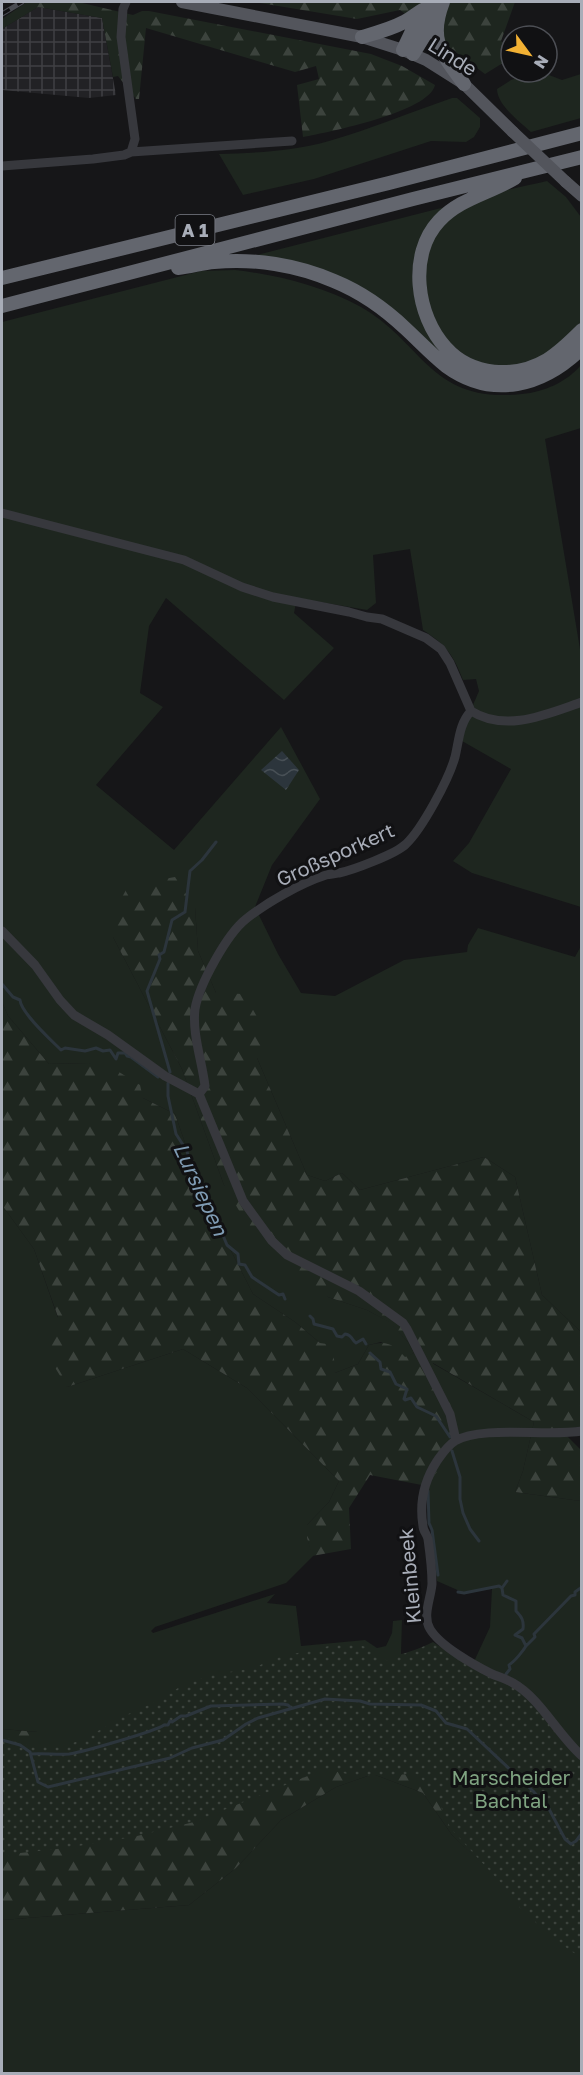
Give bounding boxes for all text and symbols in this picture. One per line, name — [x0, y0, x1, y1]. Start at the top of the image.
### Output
north arrow — [499, 24, 559, 84]
street label: Linde — [424, 32, 482, 80]
text: N — [530, 52, 553, 73]
road number: A 1 — [176, 215, 214, 245]
street label: Großsporkert — [272, 817, 398, 891]
water label: Lursiepen — [168, 1138, 234, 1241]
street label: Kleinbeek — [393, 1527, 425, 1625]
park label: Marscheider Bachtal — [452, 1765, 571, 1812]

